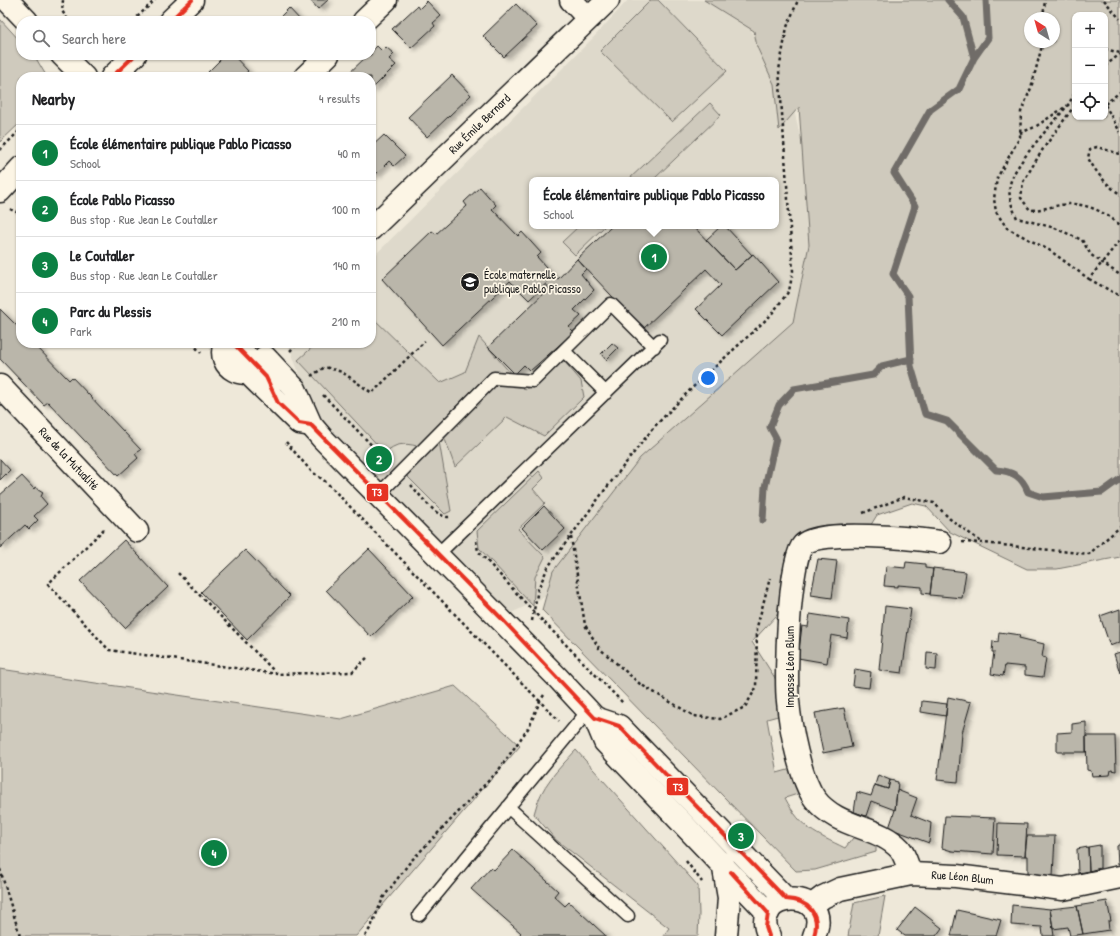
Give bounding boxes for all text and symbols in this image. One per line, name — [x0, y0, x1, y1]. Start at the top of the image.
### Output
north arrow — [1024, 12, 1060, 48]
map controls — [1072, 12, 1108, 120]
button: + — [1072, 12, 1108, 48]
search box — [16, 16, 376, 60]
icon: search — [30, 27, 52, 49]
text: Search here — [62, 28, 126, 49]
button: − — [1072, 48, 1108, 84]
button: locate — [1072, 84, 1108, 120]
text: Nearby — [32, 87, 75, 110]
text: 4 results — [319, 89, 360, 107]
street label: Rue Émile Bernard — [445, 90, 514, 158]
text: École élémentaire publique Pablo Picasso — [70, 133, 291, 154]
text: 1 — [43, 144, 47, 162]
text: 40 m — [337, 144, 360, 162]
text: School — [70, 154, 100, 172]
popup — [529, 177, 779, 229]
text: École élémentaire publique Pablo Picasso — [543, 184, 765, 205]
text: École Pablo Picasso — [70, 189, 175, 210]
text: 2 — [42, 200, 48, 218]
text: 100 m — [332, 200, 360, 218]
text: School — [543, 205, 574, 223]
text: Bus stop · Rue Jean Le Coutaller — [70, 210, 218, 228]
pin: 1 — [641, 242, 667, 272]
text: Le Coutaller — [70, 245, 135, 266]
text: 3 — [42, 256, 48, 274]
text: 140 m — [333, 256, 360, 274]
text: Bus stop · Rue Jean Le Coutaller — [70, 266, 218, 284]
place label: École maternelle publique Pablo Picasso — [484, 266, 581, 297]
school or university icon: École maternelle publique Pablo Picasso — [459, 271, 481, 293]
text: Parc du Plessis — [70, 301, 151, 322]
text: 4 — [43, 312, 47, 330]
text: 210 m — [332, 312, 360, 330]
text: Park — [70, 322, 92, 340]
your location — [698, 368, 718, 388]
street label: Rue de la Mutualité — [35, 423, 103, 494]
pin: 2 — [366, 444, 392, 474]
line badge: T3 — [366, 483, 389, 502]
text: T3 — [371, 485, 382, 499]
street label: Impasse Léon Blum — [781, 626, 798, 708]
line badge: T3 — [666, 777, 689, 796]
text: T3 — [672, 780, 683, 794]
pin: 3 — [728, 821, 754, 851]
pin: 4 — [201, 838, 227, 868]
street label: Rue Léon Blum — [931, 866, 995, 889]

